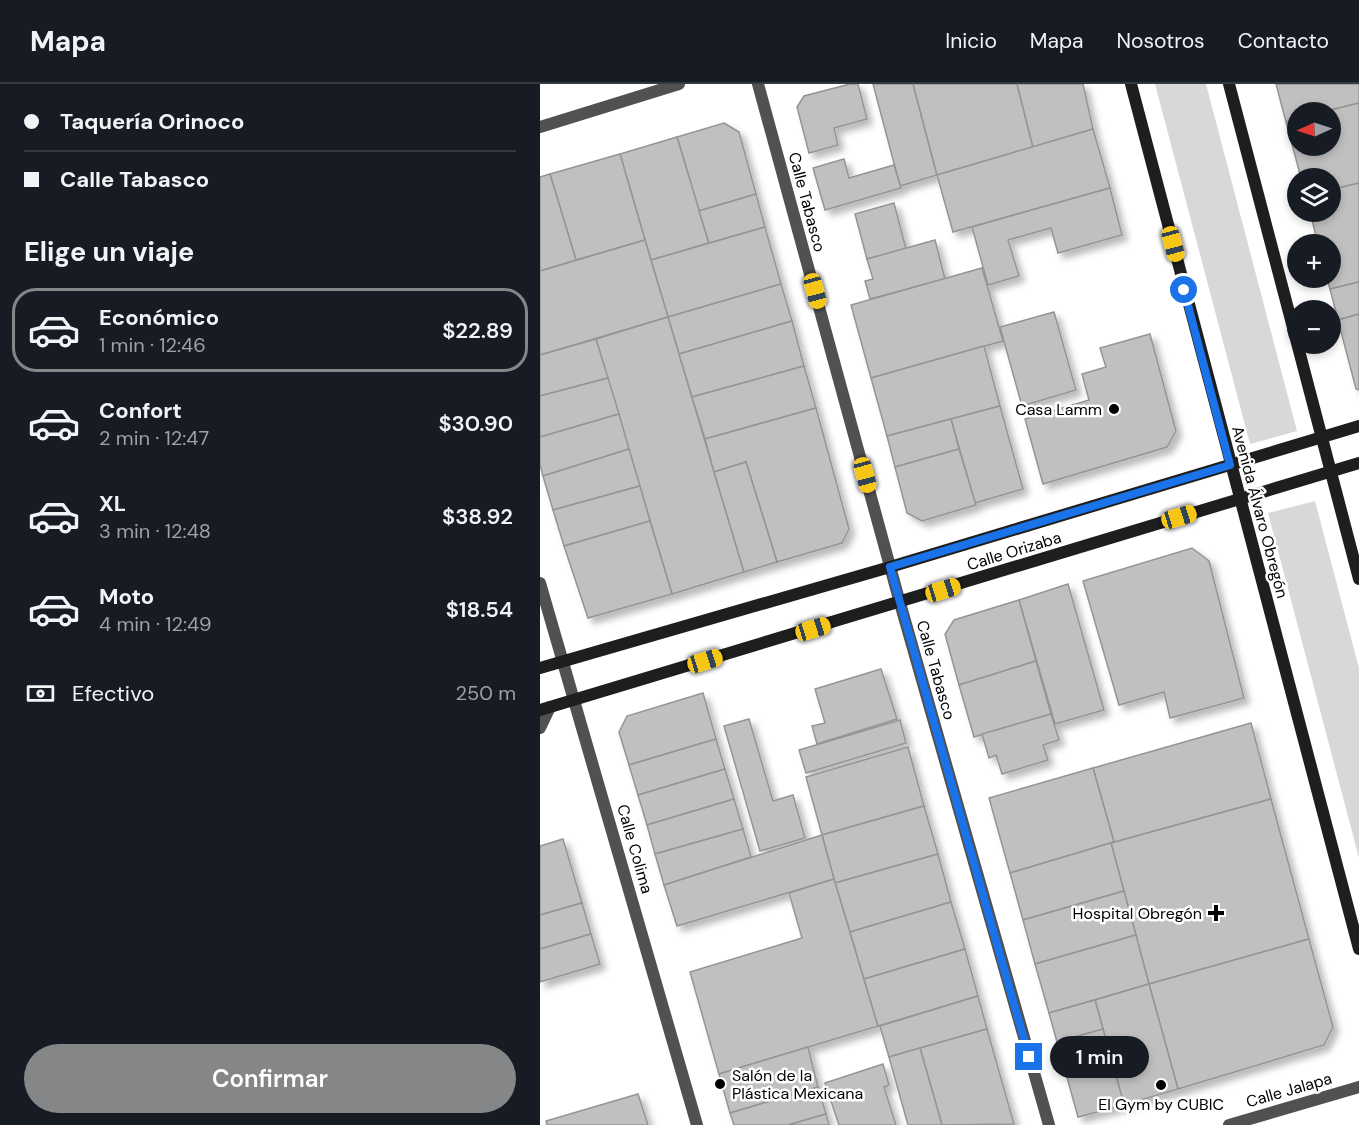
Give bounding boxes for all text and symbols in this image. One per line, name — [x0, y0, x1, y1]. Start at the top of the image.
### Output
text: Mapa — [30, 23, 106, 60]
text: Inicio — [945, 27, 997, 55]
text: Mapa — [1030, 27, 1084, 55]
text: Nosotros — [1117, 27, 1205, 55]
text: Contacto — [1238, 27, 1329, 55]
north arrow — [1287, 102, 1341, 156]
map controls — [1287, 102, 1341, 354]
text: Taquería Orinoco — [60, 107, 244, 136]
street label: Calle Tabasco — [784, 150, 830, 254]
text: Calle Tabasco — [60, 165, 209, 194]
button: layers — [1287, 168, 1341, 222]
car — [1160, 224, 1186, 264]
text: Elige un viaje — [24, 234, 194, 269]
button: + — [1287, 234, 1341, 288]
car — [802, 271, 828, 311]
route start — [1170, 276, 1197, 303]
button: − — [1287, 300, 1341, 354]
icon: car — [27, 303, 81, 357]
text: Económico — [99, 303, 219, 332]
text: $22.89 — [442, 316, 513, 345]
text: 1 min · 12:46 — [99, 332, 206, 358]
icon: car — [27, 396, 81, 450]
text: Confort — [99, 396, 182, 425]
place label: Casa Lamm — [1015, 399, 1102, 420]
marker: Casa Lamm — [1107, 402, 1121, 416]
text: $30.90 — [438, 409, 513, 438]
street label: Avenida Álvaro Obregón — [1227, 424, 1293, 600]
text: 2 min · 12:47 — [99, 425, 209, 451]
car — [852, 455, 878, 495]
icon: car — [27, 489, 81, 543]
text: XL — [99, 489, 126, 518]
text: $38.92 — [442, 502, 513, 531]
car — [1159, 503, 1199, 531]
text: 3 min · 12:48 — [99, 518, 211, 544]
street label: Calle Orizaba — [964, 527, 1064, 575]
car — [923, 576, 963, 604]
icon: car — [27, 582, 81, 636]
text: Moto — [99, 582, 154, 611]
text: $18.54 — [446, 595, 513, 624]
text: 4 min · 12:49 — [99, 611, 212, 637]
car — [793, 615, 833, 643]
street label: Calle Tabasco — [912, 618, 960, 722]
car — [685, 647, 725, 675]
icon: cash — [24, 677, 57, 710]
text: Efectivo — [72, 679, 154, 708]
text: 250 m — [455, 680, 516, 706]
street label: Calle Colima — [612, 802, 658, 896]
place label: Hospital Obregón — [1073, 903, 1202, 924]
marker: Hospital Obregón — [1207, 904, 1225, 922]
callout: 1 min — [1050, 1036, 1149, 1078]
route end — [1015, 1043, 1042, 1070]
button: Confirmar — [24, 1044, 516, 1113]
text: 1 min — [1076, 1044, 1123, 1070]
place label: Salón de la Plástica Mexicana — [732, 1065, 863, 1104]
street label: Calle Jalapa — [1244, 1068, 1334, 1112]
marker: Salón de la Plástica Mexicana — [713, 1077, 727, 1091]
marker: El Gym by CUBIC — [1154, 1078, 1168, 1092]
place label: El Gym by CUBIC — [1098, 1094, 1224, 1115]

